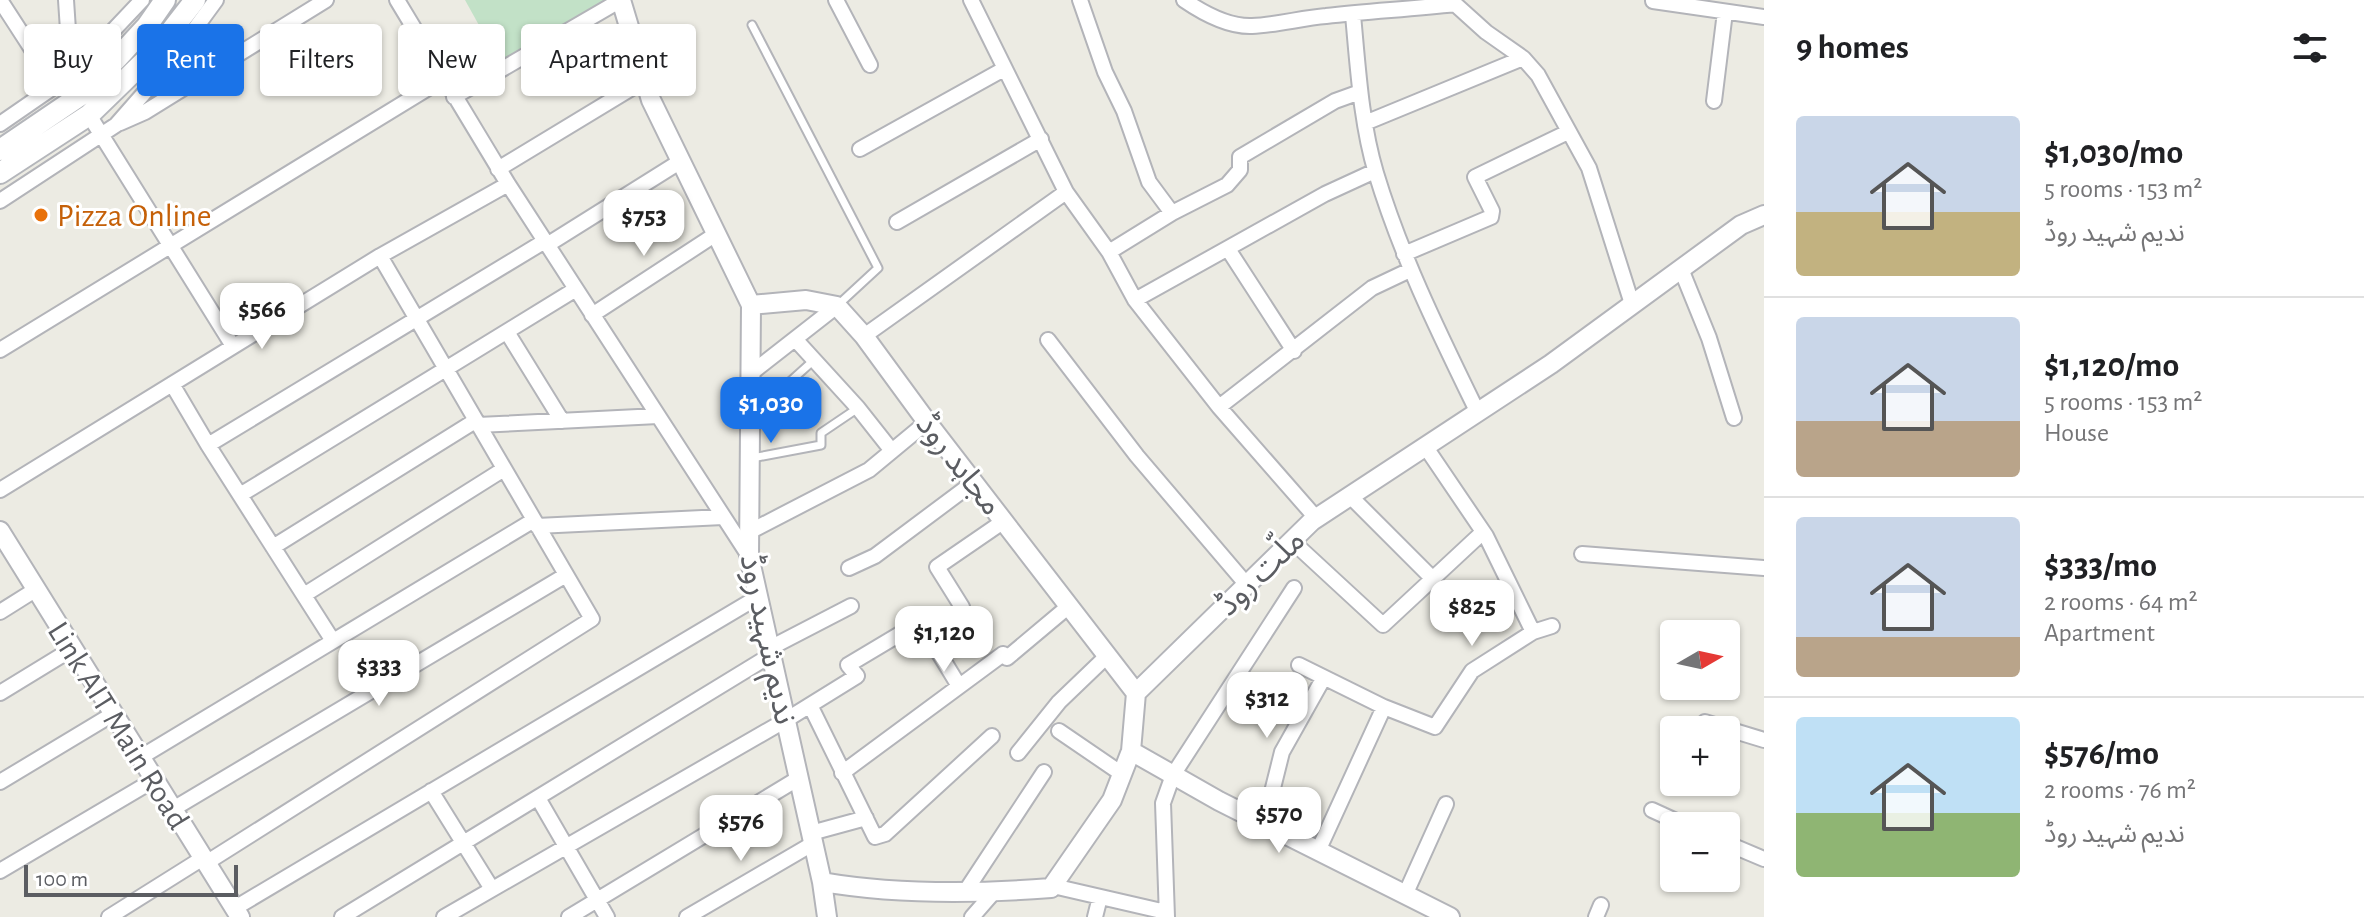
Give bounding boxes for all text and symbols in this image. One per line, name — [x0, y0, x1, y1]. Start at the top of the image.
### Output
chip: Buy — [24, 24, 121, 96]
chip: Rent — [137, 24, 244, 96]
chip: Filters — [260, 24, 382, 96]
chip: New — [398, 24, 505, 96]
chip: Apartment — [521, 24, 696, 96]
icon: filters — [2288, 26, 2332, 70]
text: 9 homes — [1796, 31, 1909, 65]
text: $1,030/mo — [2044, 136, 2183, 170]
icon: home — [1860, 148, 1956, 244]
text: 5 rooms · 153 m² — [2044, 176, 2202, 202]
pin: $753 — [597, 190, 691, 258]
place label: Pizza Online — [57, 200, 212, 232]
text: $753 — [621, 203, 667, 229]
marker: Pizza Online — [32, 206, 50, 224]
text: ندیم شہید روڈ — [2044, 220, 2185, 246]
pin: $566 — [215, 283, 309, 351]
text: $566 — [238, 296, 286, 322]
icon: home — [1860, 349, 1956, 445]
text: $1,120/mo — [2044, 349, 2179, 383]
pin: $1,030 — [706, 377, 836, 445]
text: 5 rooms · 153 m² — [2044, 389, 2202, 415]
text: $1,030 — [738, 390, 804, 416]
street label: مجاہد روڈ — [908, 407, 1010, 522]
text: House — [2044, 420, 2109, 446]
street label: ملّت روڈ — [1205, 518, 1312, 623]
icon: home — [1860, 549, 1956, 645]
text: $333/mo — [2044, 549, 2157, 583]
street label: ندیم شہید روڈ — [728, 551, 803, 729]
pin: $825 — [1425, 580, 1519, 648]
text: 2 rooms · 64 m² — [2044, 589, 2198, 615]
text: $825 — [1448, 593, 1496, 619]
pin: $1,120 — [879, 606, 1009, 674]
street label: Link AIT Main Road — [42, 616, 195, 835]
text: $1,120 — [913, 619, 975, 645]
north arrow — [1660, 620, 1740, 700]
map controls — [1660, 620, 1740, 892]
text: Apartment — [2044, 620, 2155, 646]
pin: $333 — [332, 640, 426, 708]
text: $333 — [356, 653, 402, 679]
pin: $312 — [1220, 672, 1314, 740]
text: $312 — [1245, 685, 1289, 711]
button: + — [1660, 716, 1740, 796]
text: $576/mo — [2044, 737, 2159, 771]
icon: home — [1860, 749, 1956, 845]
text: 2 rooms · 76 m² — [2044, 777, 2196, 803]
pin: $570 — [1232, 787, 1326, 855]
pin: $576 — [694, 795, 788, 863]
text: $570 — [1255, 800, 1303, 826]
text: $576 — [718, 808, 764, 834]
button: − — [1660, 812, 1740, 892]
text: ندیم شہید روڈ — [2044, 821, 2185, 847]
scale bar — [24, 861, 238, 897]
text: 100 m — [36, 868, 88, 890]

